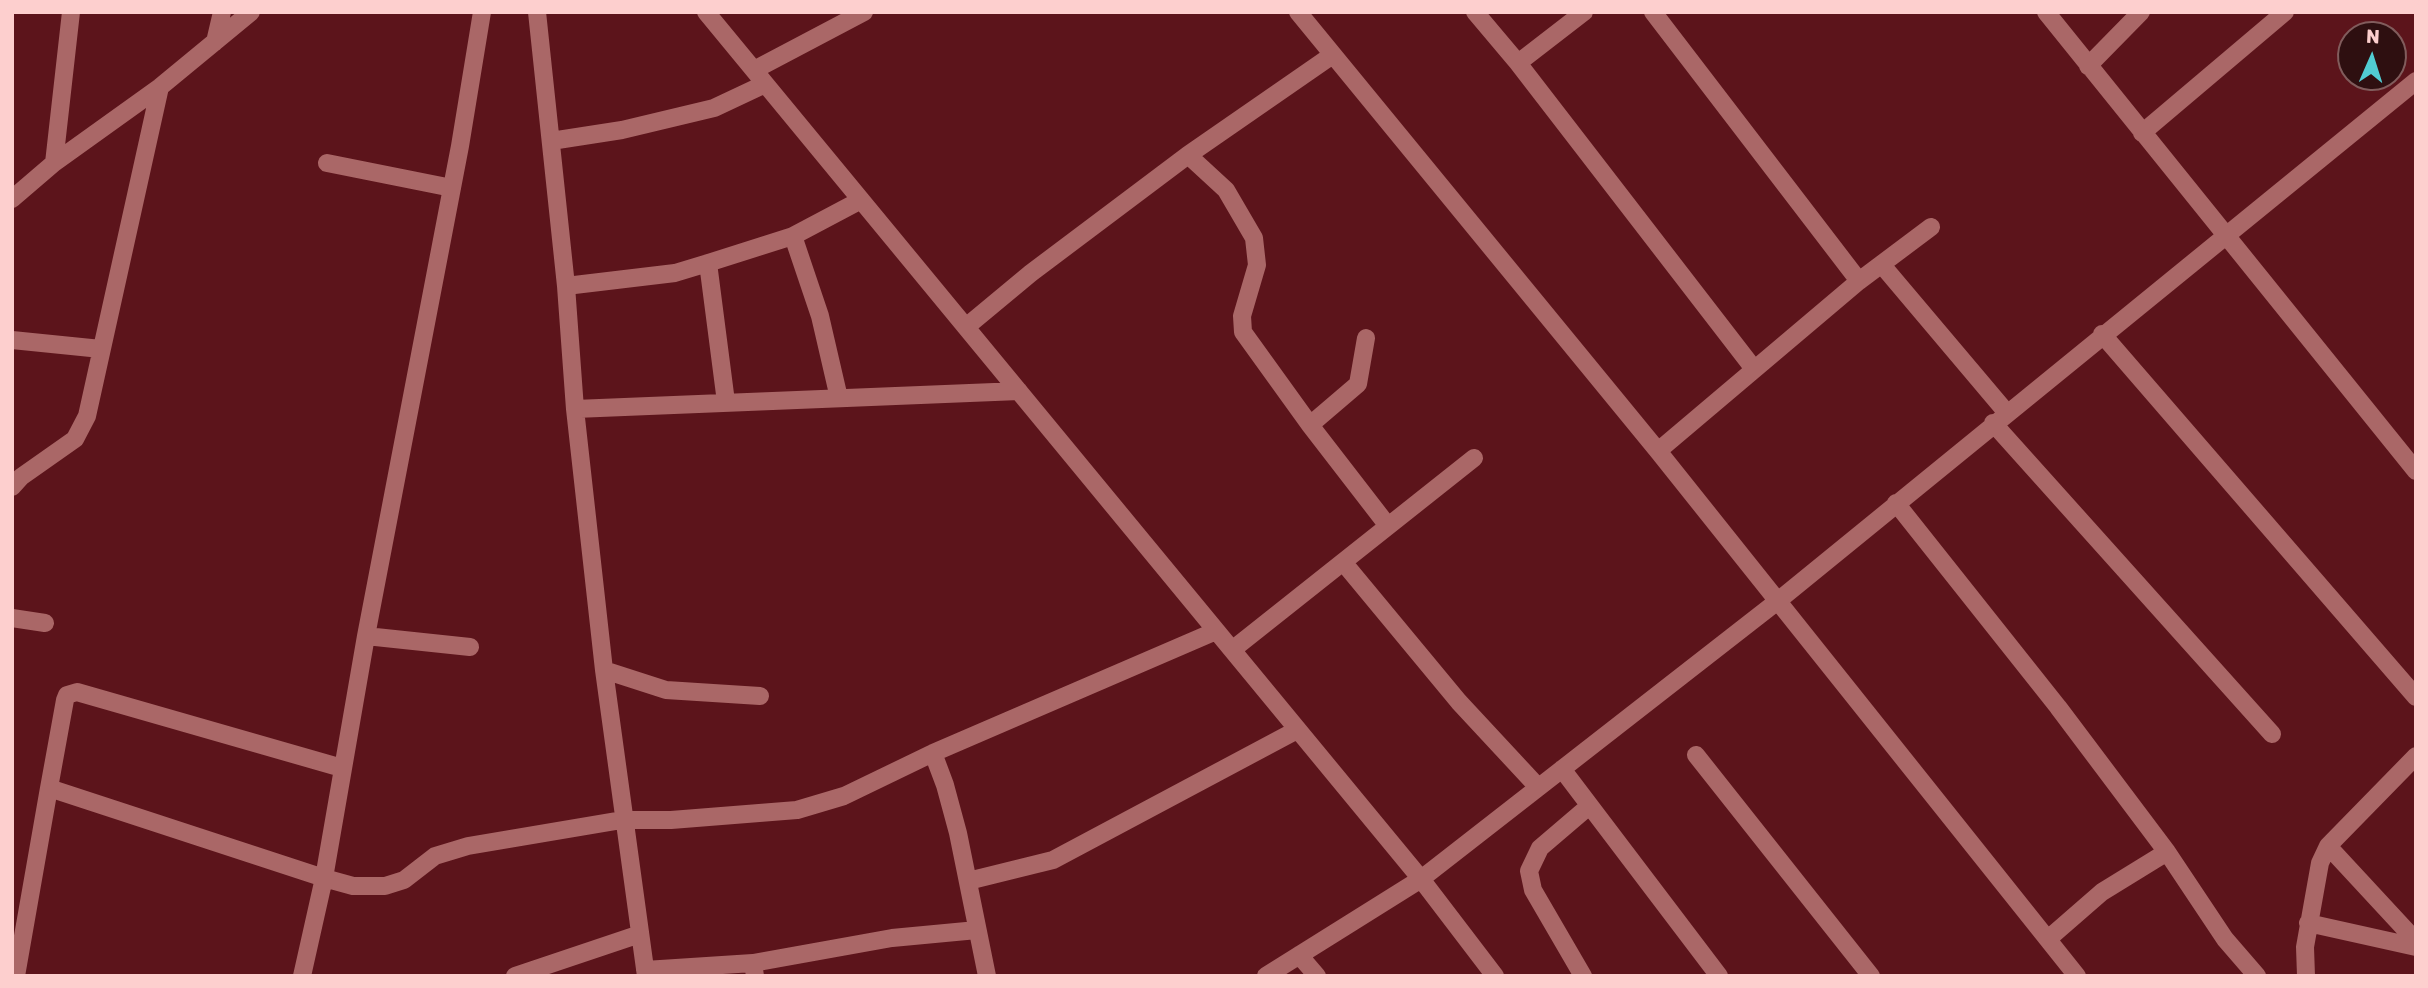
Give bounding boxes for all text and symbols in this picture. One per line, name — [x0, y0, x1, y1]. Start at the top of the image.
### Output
north arrow — [2337, 21, 2407, 91]
text: N — [2366, 25, 2380, 48]

